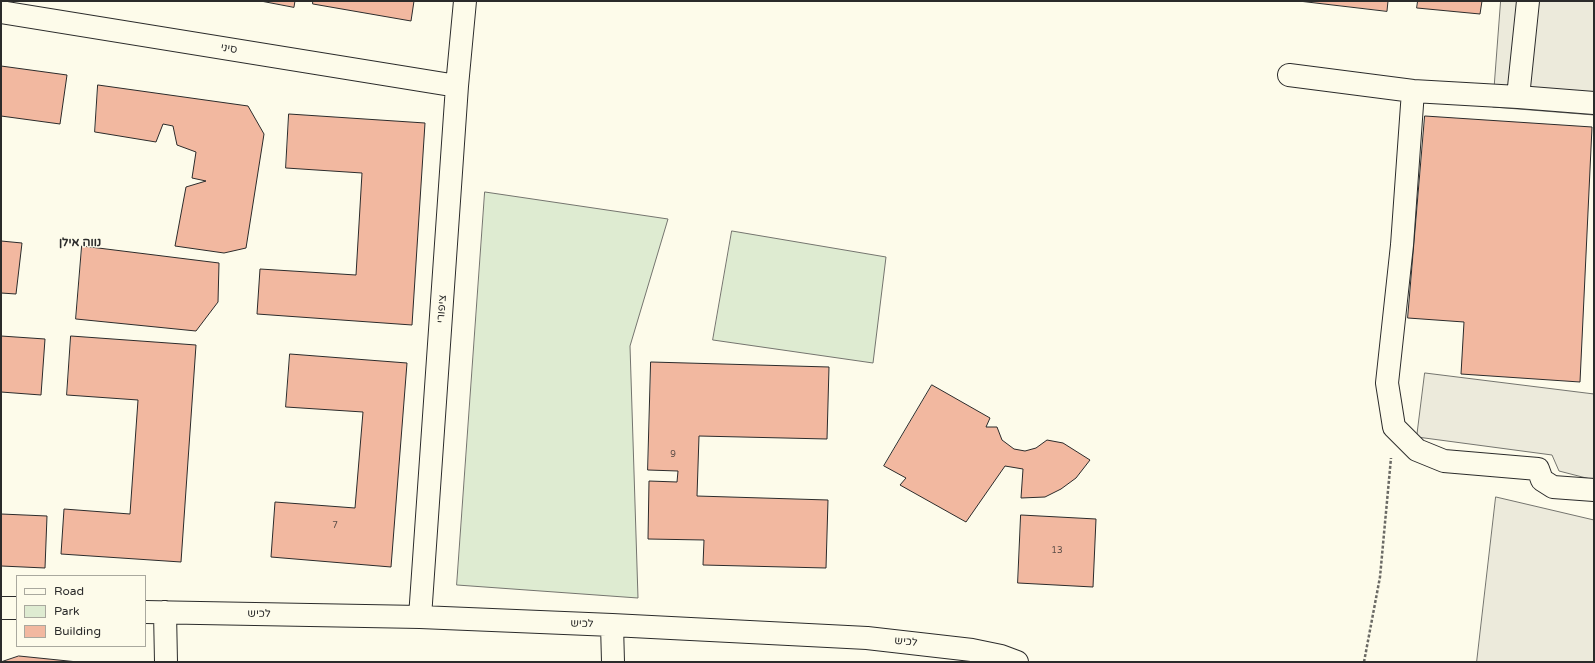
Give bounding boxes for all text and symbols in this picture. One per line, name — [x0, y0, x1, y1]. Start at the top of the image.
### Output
street label: סיני — [220, 41, 238, 57]
district label: נווה אילן — [59, 236, 101, 250]
street label: ציפורי — [434, 294, 450, 324]
house number: 9 — [670, 450, 676, 460]
house number: 7 — [332, 521, 338, 531]
house number: 13 — [1051, 546, 1063, 556]
legend — [16, 575, 146, 647]
text: Road — [54, 584, 84, 598]
text: Park — [54, 604, 80, 618]
street label: לכיש — [247, 607, 271, 621]
street label: לכיש — [570, 617, 594, 631]
text: Building — [54, 624, 101, 638]
street label: לכיש — [894, 634, 918, 650]

